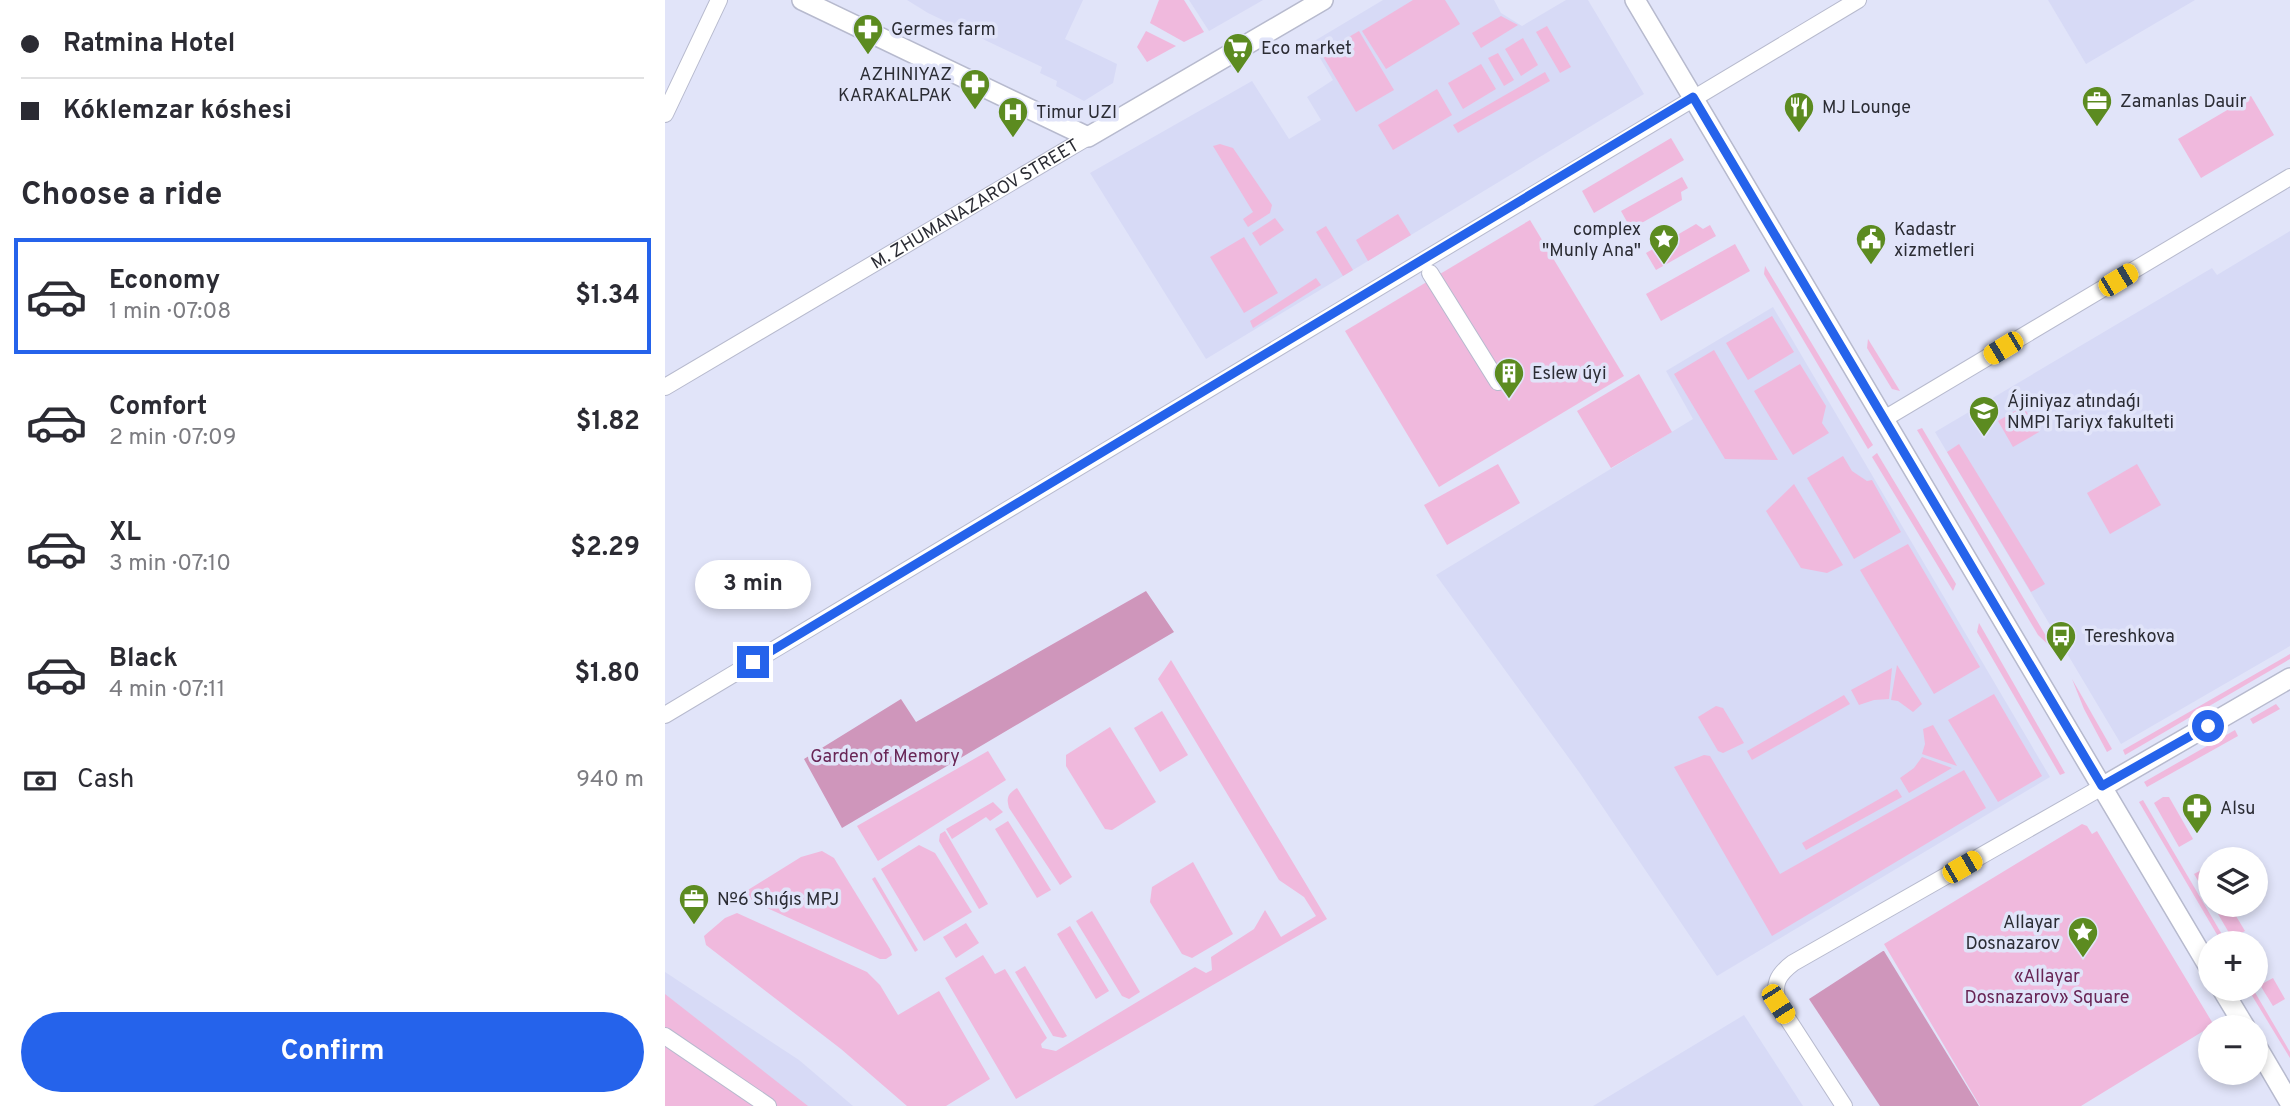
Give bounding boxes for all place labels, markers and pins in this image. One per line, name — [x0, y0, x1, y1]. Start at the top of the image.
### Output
pharmacy icon: Germes farm — [851, 12, 885, 56]
place label: Germes farm — [891, 19, 996, 42]
supermarket icon: Eco market — [1221, 31, 1255, 75]
place label: Eco market — [1261, 38, 1352, 61]
place label: AZHINIYAZ KARAKALPAK — [838, 64, 952, 108]
pharmacy icon: AZHINIYAZ KARAKALPAK — [958, 67, 992, 111]
office icon: Zamanlas Dauir — [2080, 84, 2114, 128]
restaurant icon: MJ Lounge — [1782, 90, 1816, 134]
place label: Zamanlas Dauir — [2120, 91, 2247, 114]
hospital icon: Timur UZI — [996, 95, 1030, 139]
place label: MJ Lounge — [1822, 97, 1911, 120]
place label: Timur UZI — [1036, 102, 1117, 125]
place label: complex "Munly Ana" — [1542, 219, 1641, 263]
place label: Kadastr xizmetleri — [1894, 219, 1975, 263]
place icon: complex "Munly Ana" — [1647, 222, 1681, 266]
public building icon: Kadastr xizmetleri — [1854, 222, 1888, 266]
building icon: Eslew úyi — [1492, 356, 1526, 400]
place label: Eslew úyi — [1532, 363, 1606, 386]
place label: Ájiniyaz atındaǵı NMPI Tariyx fakulteti — [2007, 389, 2174, 435]
school or university icon: Ájiniyaz atındaǵı NMPI Tariyx fakulteti — [1967, 394, 2001, 438]
bus stop icon: Tereshkova — [2044, 619, 2078, 663]
place label: Tereshkova — [2084, 626, 2175, 649]
pharmacy icon: Alsu — [2180, 791, 2214, 835]
place label: Alsu — [2220, 798, 2255, 821]
office icon: №6 Shıǵıs MPJ — [677, 882, 711, 926]
place label: №6 Shıǵıs MPJ — [717, 889, 839, 912]
place label: Allayar Dosnazarov — [1965, 912, 2060, 956]
place icon: Allayar Dosnazarov — [2066, 915, 2100, 959]

